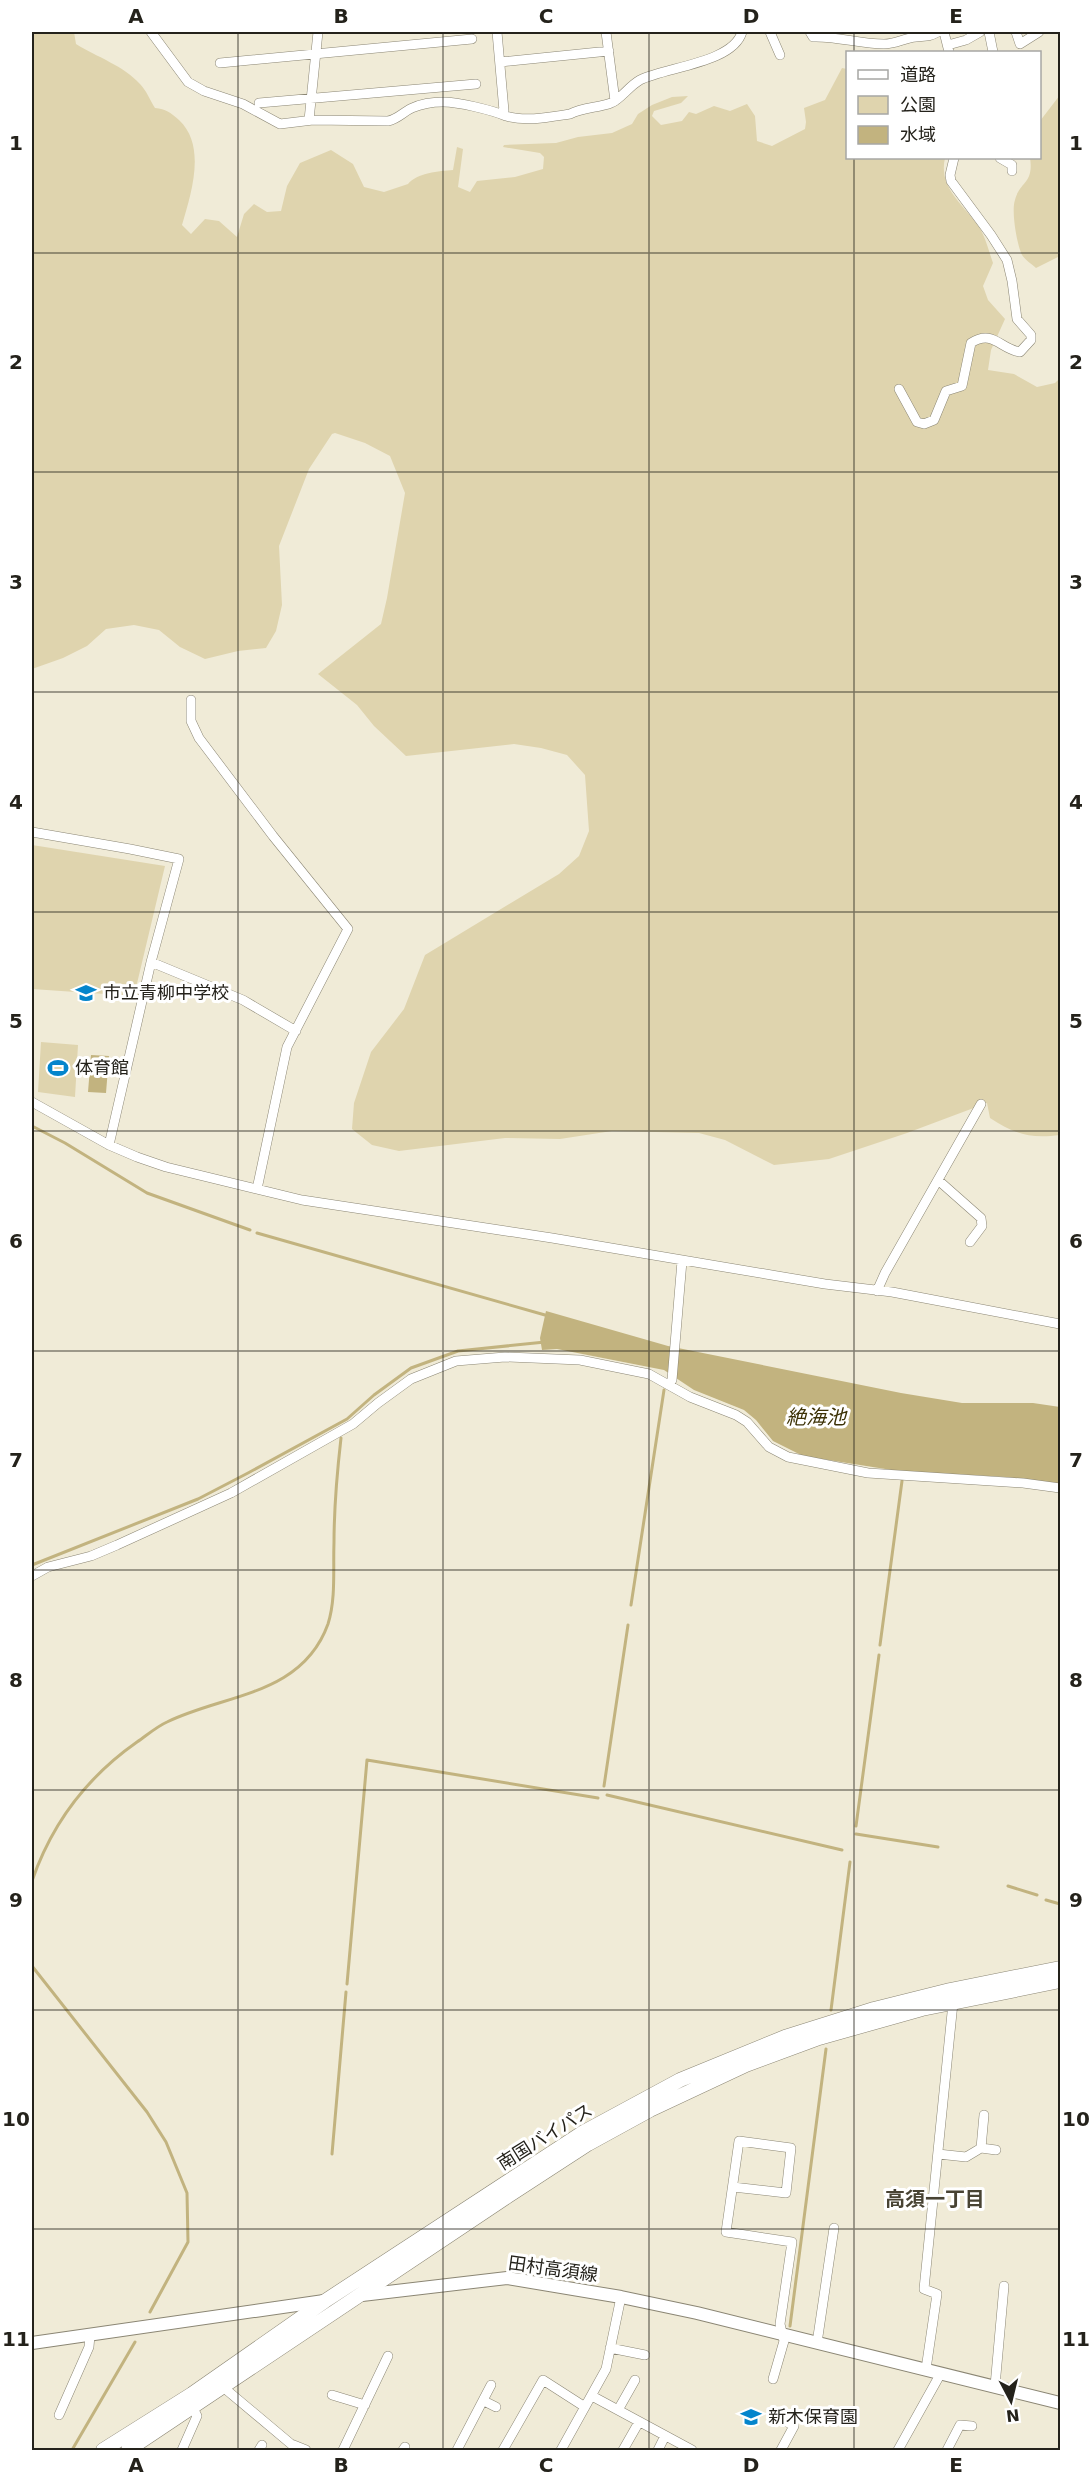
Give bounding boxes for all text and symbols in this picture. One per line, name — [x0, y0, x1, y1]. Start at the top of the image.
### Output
text: A — [128, 4, 144, 28]
text: B — [333, 4, 349, 28]
text: C — [539, 4, 553, 28]
text: D — [743, 4, 759, 28]
text: E — [949, 4, 963, 28]
legend — [846, 51, 1041, 159]
text: 道路 — [900, 64, 936, 85]
text: 公園 — [900, 94, 936, 115]
text: 水域 — [900, 124, 936, 145]
text: 1 — [9, 131, 23, 155]
text: 1 — [1069, 131, 1083, 155]
text: 2 — [9, 350, 23, 374]
text: 2 — [1069, 350, 1083, 374]
text: 3 — [9, 570, 23, 594]
text: 3 — [1069, 570, 1083, 594]
text: 4 — [9, 790, 23, 814]
text: 4 — [1069, 790, 1083, 814]
school or university icon: 市立青柳中学校 — [74, 981, 98, 1005]
place label: 市立青柳中学校 — [103, 982, 229, 1003]
text: 5 — [9, 1009, 23, 1033]
text: 5 — [1069, 1009, 1083, 1033]
sports icon: 体育館 — [46, 1056, 70, 1080]
place label: 体育館 — [75, 1057, 129, 1078]
text: 6 — [9, 1229, 23, 1253]
text: 6 — [1069, 1229, 1083, 1253]
water label: 絶海池 — [786, 1405, 848, 1429]
text: 7 — [9, 1448, 23, 1472]
text: 7 — [1069, 1448, 1083, 1472]
text: 8 — [9, 1668, 23, 1692]
text: 8 — [1069, 1668, 1083, 1692]
text: 9 — [9, 1888, 23, 1912]
text: 9 — [1069, 1888, 1083, 1912]
street label: 南国バイパス — [494, 2099, 596, 2174]
text: 10 — [2, 2107, 30, 2131]
text: 10 — [1062, 2107, 1090, 2131]
district label: 高須一丁目 — [885, 2187, 985, 2211]
street label: 田村高須線 — [507, 2252, 599, 2285]
text: 11 — [2, 2327, 30, 2351]
text: 11 — [1062, 2327, 1090, 2351]
north arrow — [981, 2371, 1041, 2431]
school or university icon: 新木保育園 — [739, 2405, 763, 2429]
text: N — [1005, 2405, 1021, 2426]
place label: 新木保育園 — [768, 2406, 858, 2427]
text: A — [128, 2453, 144, 2477]
text: B — [333, 2453, 349, 2477]
text: C — [539, 2453, 553, 2477]
text: D — [743, 2453, 759, 2477]
text: E — [949, 2453, 963, 2477]

